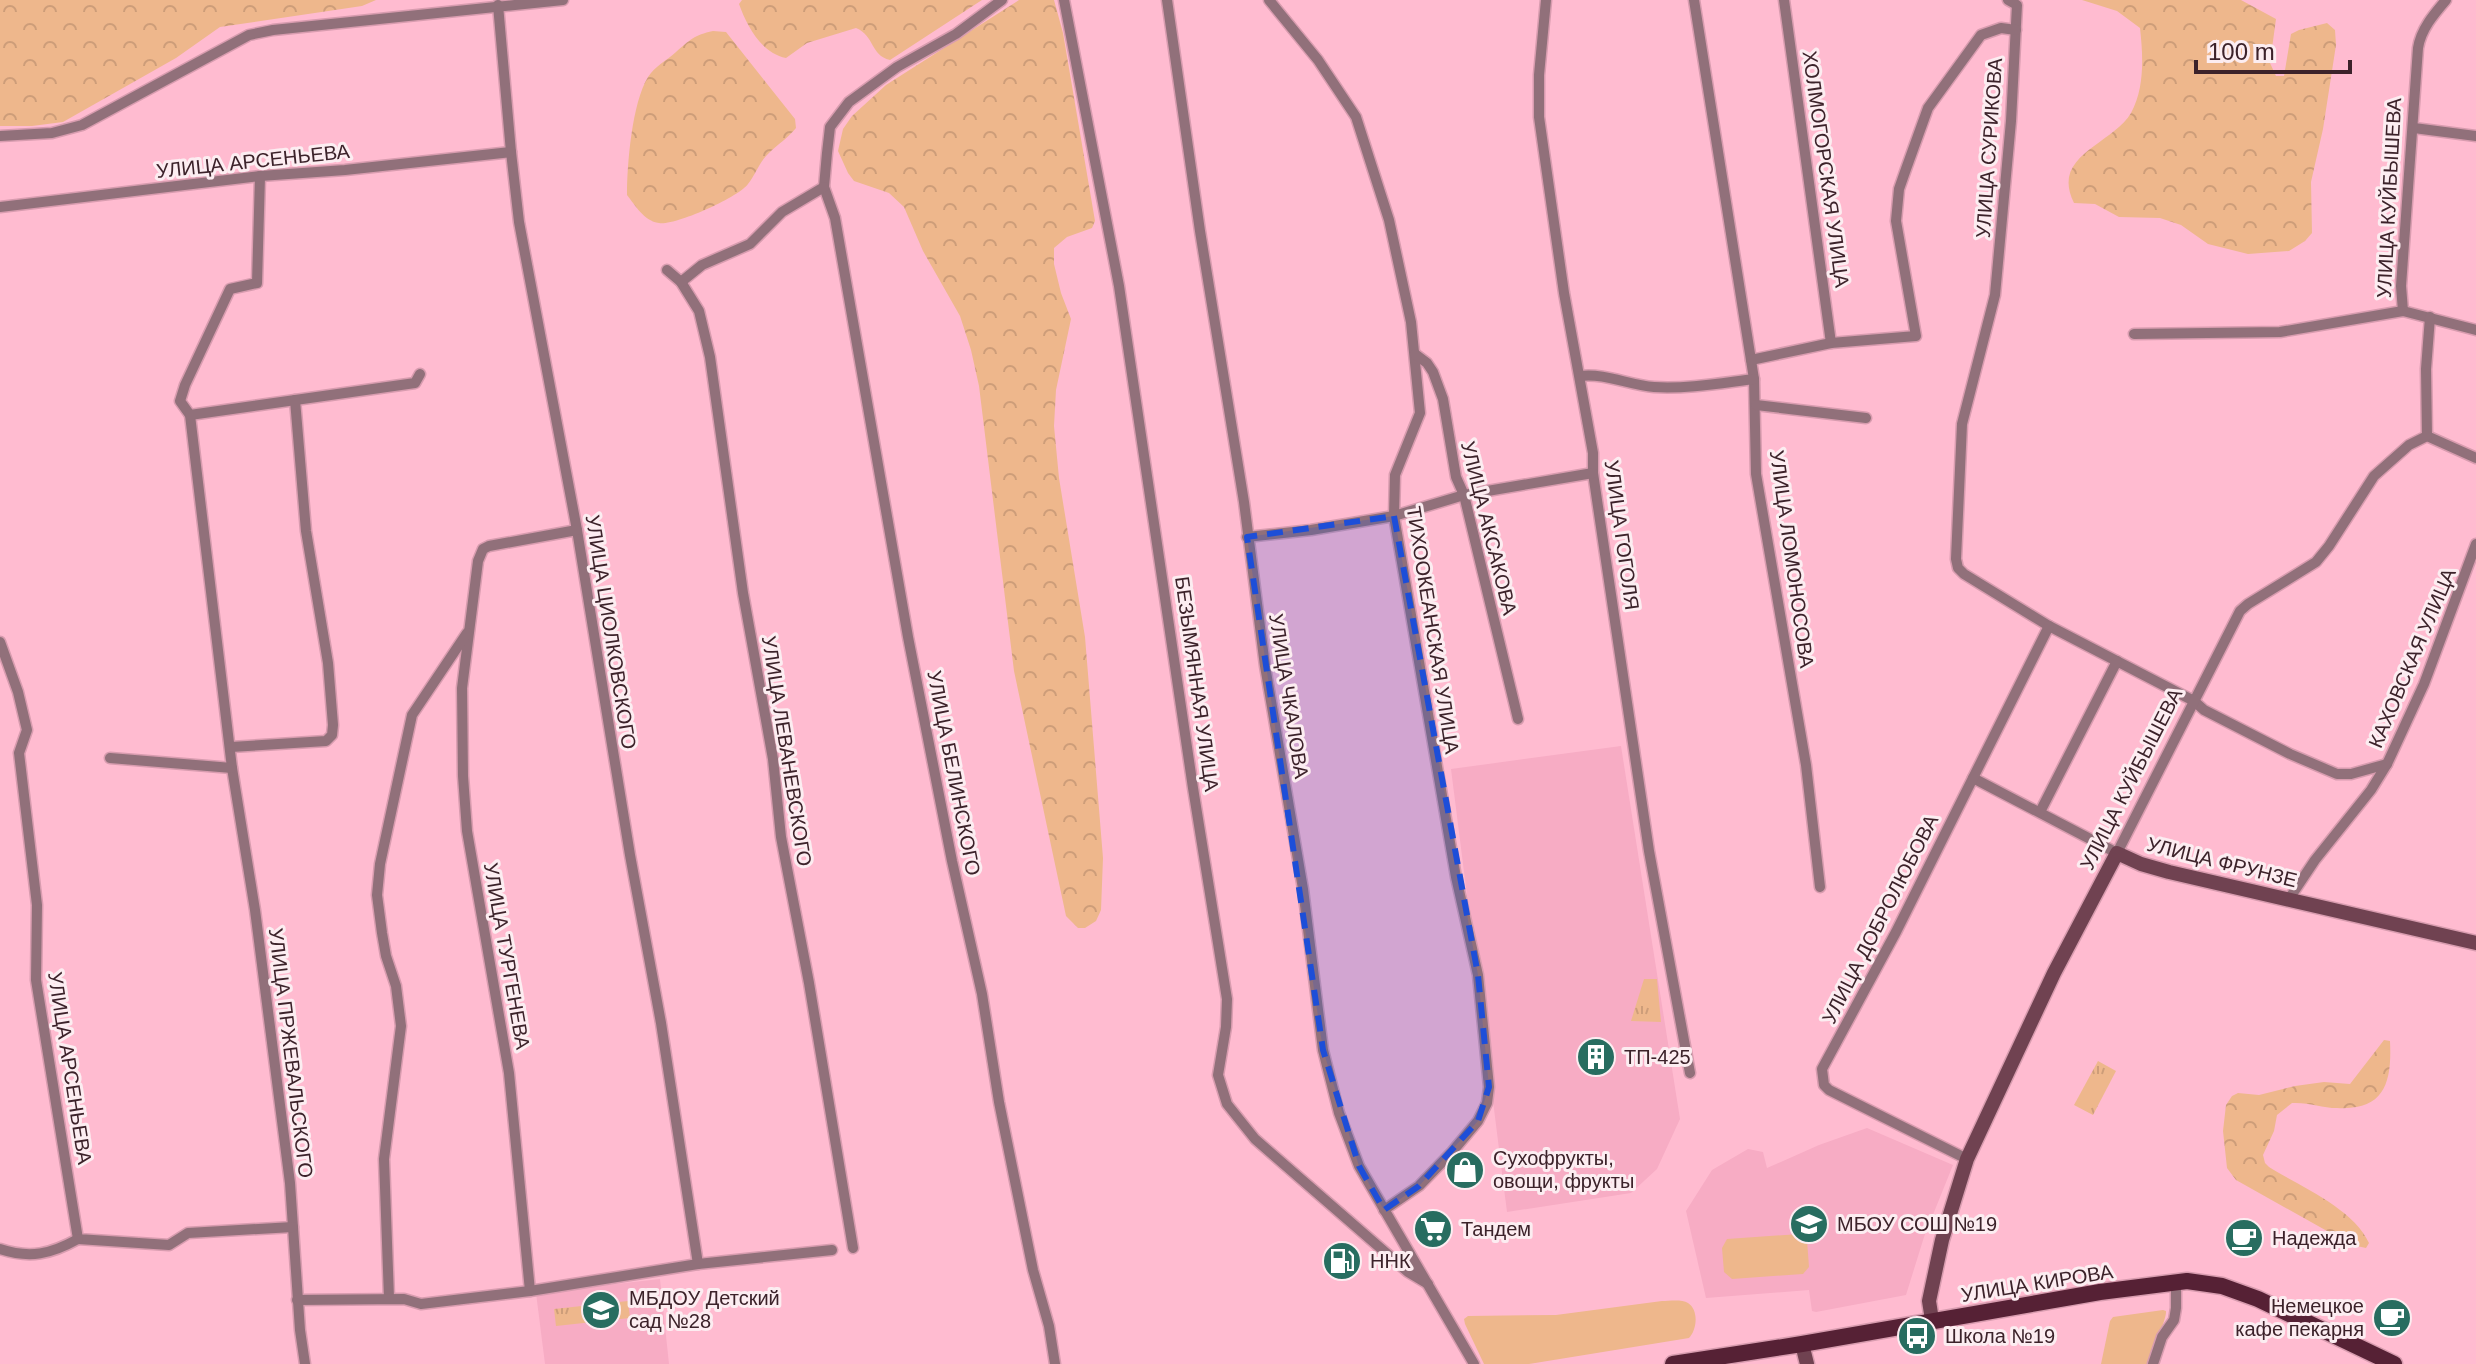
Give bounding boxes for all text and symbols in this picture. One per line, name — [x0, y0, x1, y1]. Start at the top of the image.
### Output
scale bar — [2196, 24, 2350, 74]
text: 100 m — [2208, 38, 2275, 65]
street label: ХОЛМОГОРСКАЯ УЛИЦА — [1798, 49, 1854, 289]
street label: УЛИЦА СУРИКОВА — [1972, 57, 2006, 239]
street label: УЛИЦА КУЙБЫШЕВА — [2372, 96, 2405, 299]
street label: УЛИЦА АРСЕНЬЕВА — [155, 140, 351, 182]
street label: УЛИЦА АКСАКОВА — [1457, 439, 1521, 618]
street label: УЛИЦА ЛОМОНОСОВА — [1766, 449, 1818, 670]
street label: УЛИЦА ГОГОЛЯ — [1601, 459, 1643, 611]
street label: ТИХООКЕАНСКАЯ УЛИЦА — [1403, 505, 1464, 756]
street label: УЛИЦА ЦИОЛКОВСКОГО — [582, 513, 640, 751]
street label: КАХОВСКАЯ УЛИЦА — [2364, 564, 2460, 751]
street label: БЕЗЫМЯННАЯ УЛИЦА — [1171, 575, 1223, 794]
street label: УЛИЦА ЧКАЛОВА — [1265, 612, 1313, 781]
street label: УЛИЦА ЛЕВАНЕВСКОГО — [758, 634, 816, 868]
street label: УЛИЦА БЕЛИНСКОГО — [923, 669, 985, 877]
street label: УЛИЦА КУЙБЫШЕВА — [2075, 684, 2187, 873]
street label: УЛИЦА ДОБРОЛЮБОВА — [1818, 810, 1943, 1027]
street label: УЛИЦА ФРУНЗЕ — [2145, 833, 2299, 891]
street label: УЛИЦА ТУРГЕНЕВА — [480, 861, 534, 1052]
street label: УЛИЦА ПРЖЕВАЛЬСКОГО — [265, 927, 317, 1179]
street label: УЛИЦА АРСЕНЬЕВА — [44, 970, 96, 1166]
building icon: ТП-425 — [1575, 1036, 1617, 1078]
place label: ТП-425 — [1624, 1046, 1691, 1068]
place label: Сухофрукты, овощи, фрукты — [1493, 1147, 1634, 1192]
shop icon: Сухофрукты, овощи, фрукты — [1444, 1149, 1486, 1191]
school or university icon: МБОУ СОШ №19 — [1788, 1203, 1830, 1245]
supermarket icon: Тандем — [1412, 1208, 1454, 1250]
place label: МБОУ СОШ №19 — [1837, 1213, 1997, 1235]
cafe icon: Надежда — [2223, 1217, 2265, 1259]
place label: Тандем — [1461, 1218, 1531, 1240]
place label: Надежда — [2272, 1227, 2357, 1249]
fuel station icon: ННК — [1321, 1240, 1363, 1282]
place label: ННК — [1370, 1250, 1411, 1272]
street label: УЛИЦА КИРОВА — [1959, 1260, 2115, 1306]
place label: МБДОУ Детский сад №28 — [629, 1287, 780, 1332]
school or university icon: МБДОУ Детский сад №28 — [580, 1289, 622, 1331]
place label: Немецкое кафе пекарня — [2235, 1295, 2364, 1340]
cafe icon: Немецкое кафе пекарня — [2371, 1297, 2413, 1339]
bus stop icon: Школа №19 — [1896, 1315, 1938, 1357]
place label: Школа №19 — [1945, 1325, 2055, 1347]

